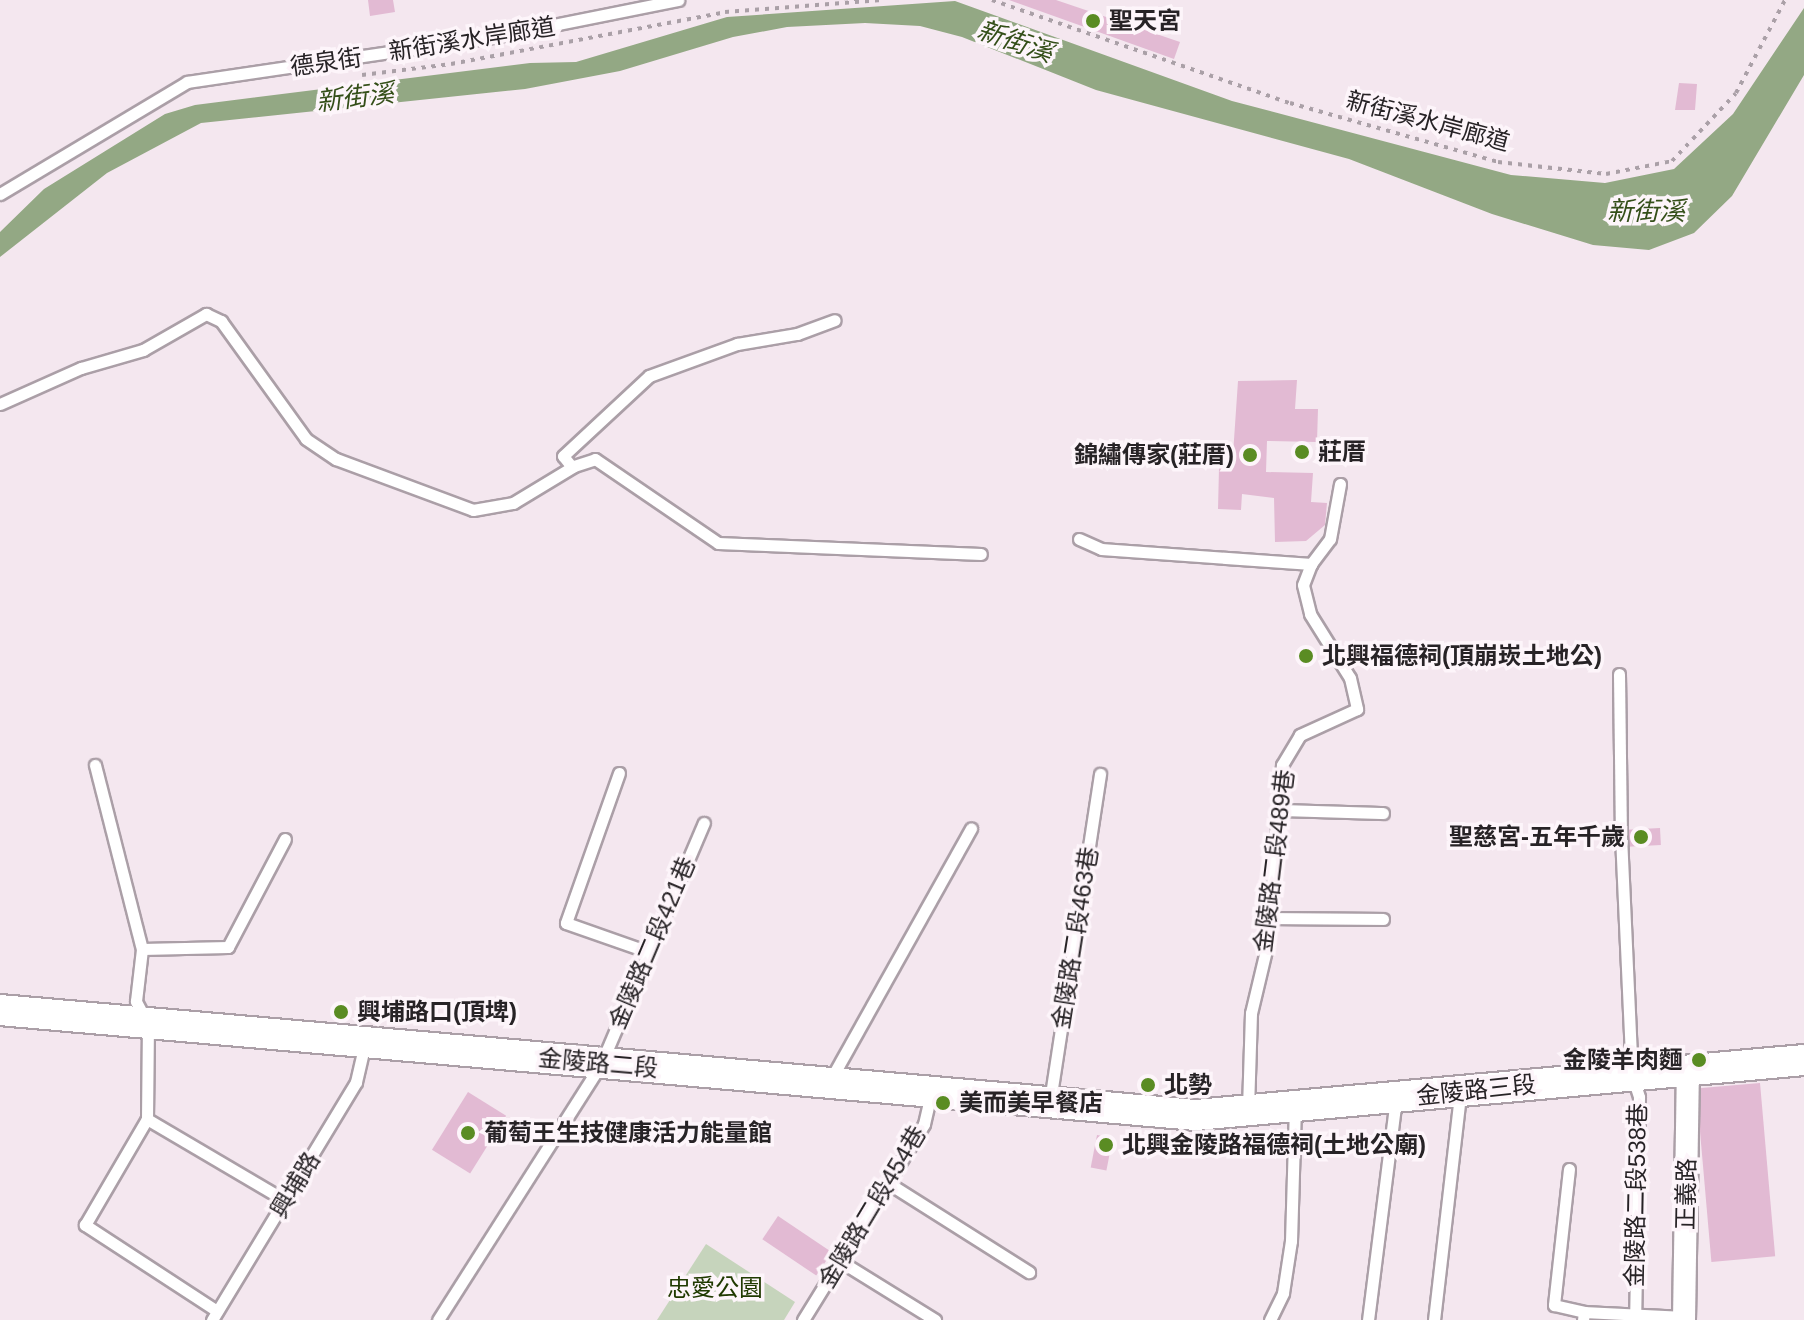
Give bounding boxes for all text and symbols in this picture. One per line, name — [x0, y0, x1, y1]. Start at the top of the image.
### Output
place label: 聖天宮 — [1109, 7, 1181, 35]
street label: 新街溪水岸廊道 — [387, 12, 557, 66]
marker: 聖天宮 — [1084, 12, 1102, 30]
water label: 新街溪 — [973, 15, 1057, 69]
street label: 德泉街 — [288, 43, 364, 81]
water label: 新街溪 — [314, 78, 396, 118]
street label: 新街溪水岸廊道 — [1343, 85, 1513, 157]
water label: 新街溪 — [1607, 196, 1685, 228]
place label: 莊厝 — [1318, 438, 1366, 466]
place label: 錦繡傳家(莊厝) — [1074, 441, 1234, 469]
marker: 莊厝 — [1293, 443, 1311, 461]
marker: 錦繡傳家(莊厝) — [1241, 446, 1259, 464]
place label: 北興福德祠(頂崩崁土地公) — [1322, 642, 1602, 670]
marker: 北興福德祠(頂崩崁土地公) — [1297, 647, 1315, 665]
street label: 金陵路二段489巷 — [1248, 768, 1300, 954]
place label: 聖慈宮-五年千歲 — [1449, 823, 1625, 851]
marker: 聖慈宮-五年千歲 — [1632, 828, 1650, 846]
street label: 金陵路二段463巷 — [1046, 845, 1104, 1031]
street label: 金陵路二段421巷 — [603, 853, 701, 1033]
place label: 興埔路口(頂埤) — [357, 998, 517, 1026]
marker: 興埔路口(頂埤) — [332, 1003, 350, 1021]
street label: 金陵路二段 — [537, 1043, 659, 1083]
place label: 金陵羊肉麵 — [1563, 1046, 1683, 1074]
marker: 金陵羊肉麵 — [1690, 1051, 1708, 1069]
street label: 金陵路三段 — [1415, 1069, 1537, 1111]
place label: 北勢 — [1164, 1071, 1212, 1099]
marker: 北勢 — [1139, 1076, 1157, 1094]
place label: 美而美早餐店 — [959, 1089, 1103, 1117]
marker: 美而美早餐店 — [934, 1094, 952, 1112]
street label: 金陵路二段538巷 — [1620, 1103, 1652, 1287]
place label: 葡萄王生技健康活力能量館 — [484, 1119, 772, 1147]
street label: 金陵路二段454巷 — [812, 1121, 932, 1293]
marker: 葡萄王生技健康活力能量館 — [459, 1124, 477, 1142]
place label: 北興金陵路福德祠(土地公廟) — [1122, 1131, 1426, 1159]
marker: 北興金陵路福德祠(土地公廟) — [1097, 1136, 1115, 1154]
street label: 興埔路 — [264, 1147, 326, 1223]
street label: 正義路 — [1671, 1158, 1701, 1230]
park label: 忠愛公園 — [667, 1274, 763, 1302]

